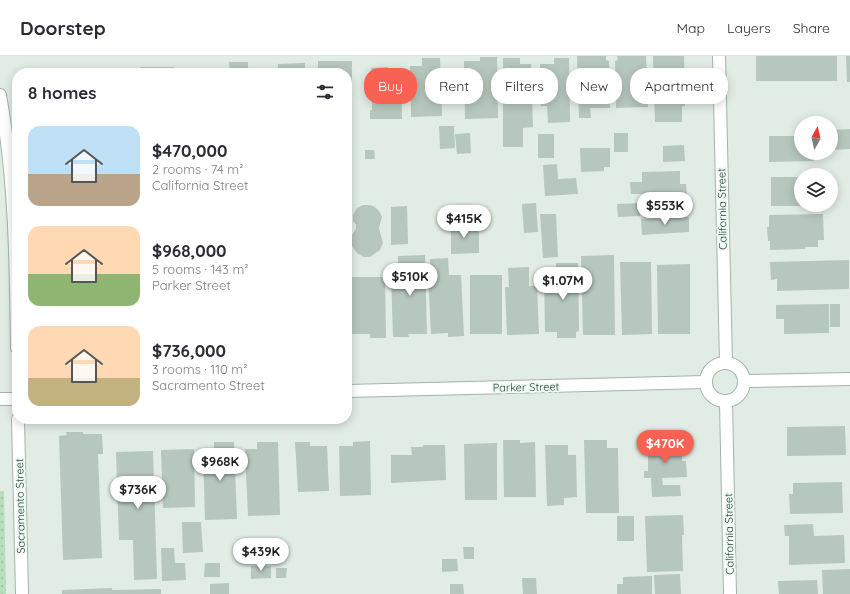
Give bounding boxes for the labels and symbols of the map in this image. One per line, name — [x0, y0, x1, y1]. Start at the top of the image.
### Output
north arrow — [794, 116, 838, 160]
street label: California Street — [714, 168, 730, 250]
pin: $553K — [637, 192, 693, 226]
pin: $415K — [436, 205, 492, 239]
pin: $510K — [382, 263, 438, 297]
pin: $1.07M — [530, 267, 596, 301]
street label: Parker Street — [493, 379, 560, 395]
pin: $470K — [637, 430, 693, 464]
pin: $968K — [192, 448, 248, 482]
street label: Sacramento Street — [12, 458, 28, 554]
pin: $736K — [110, 476, 166, 510]
street label: California Street — [721, 493, 737, 575]
pin: $439K — [233, 538, 289, 572]

